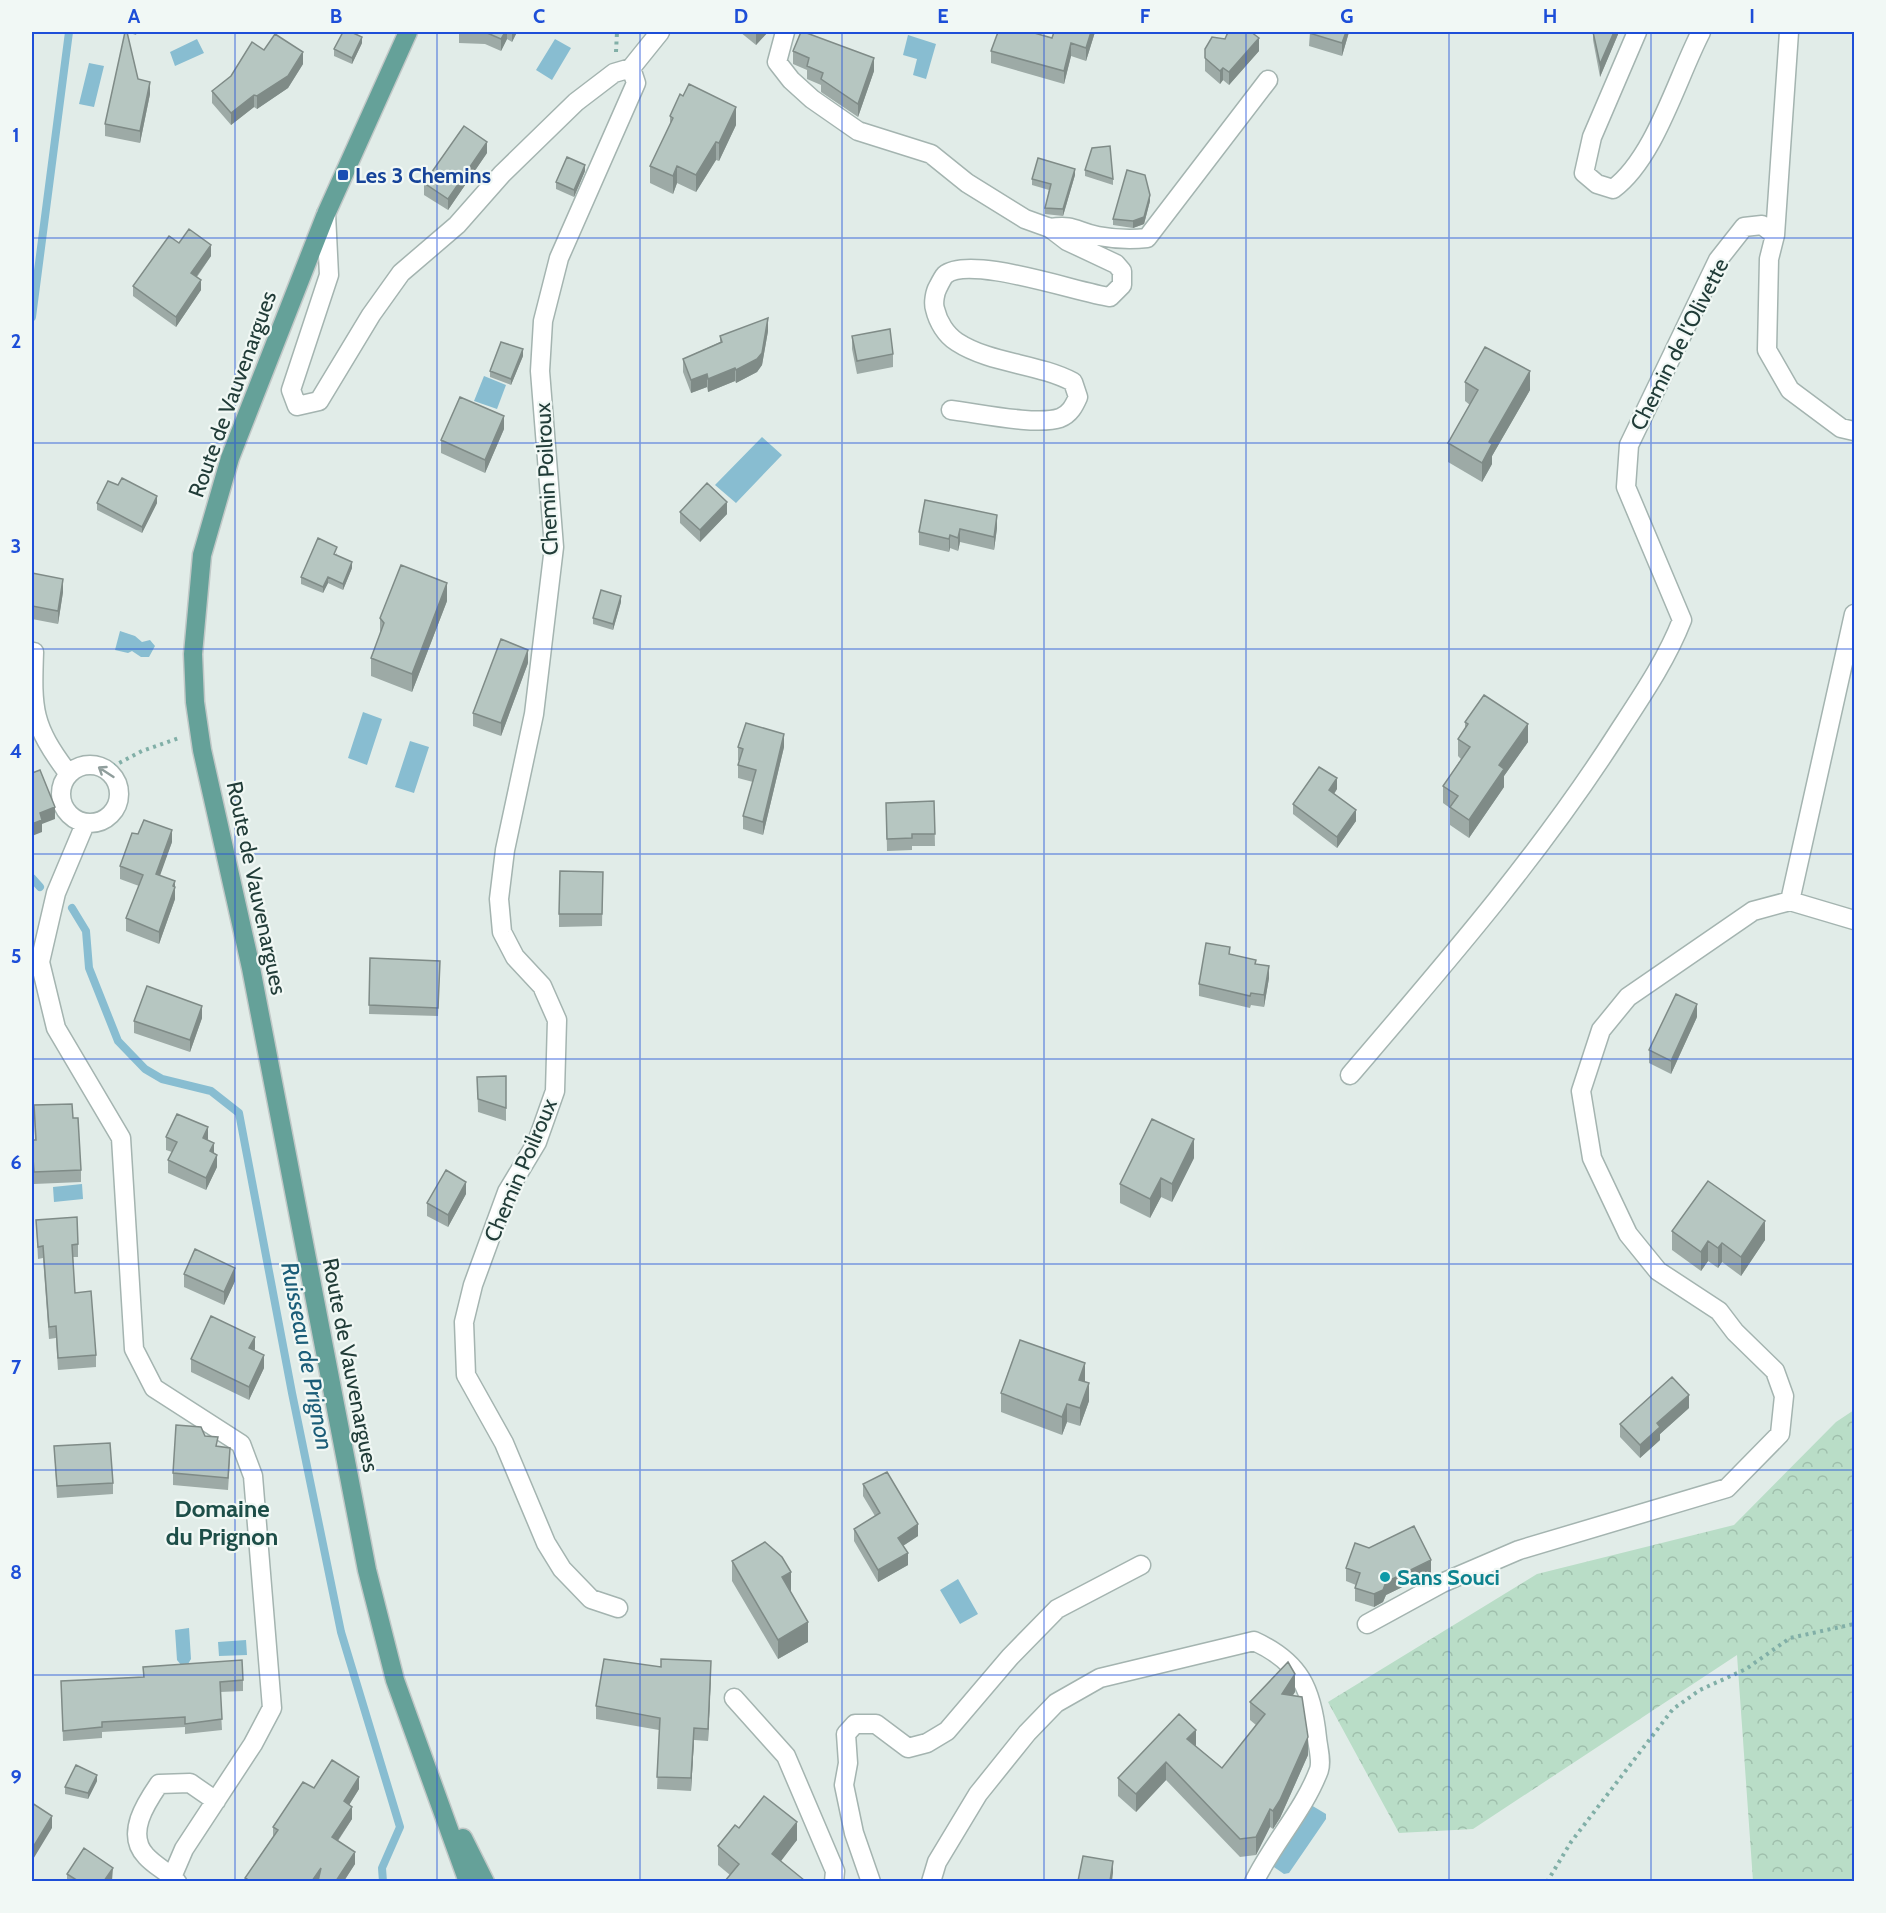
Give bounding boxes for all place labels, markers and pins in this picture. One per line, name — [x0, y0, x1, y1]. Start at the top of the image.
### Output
place label: Les 3 Chemins — [355, 162, 491, 189]
marker: Les 3 Chemins — [336, 168, 350, 182]
place label: Sans Souci — [1397, 1564, 1500, 1591]
marker: Sans Souci — [1378, 1570, 1392, 1584]

